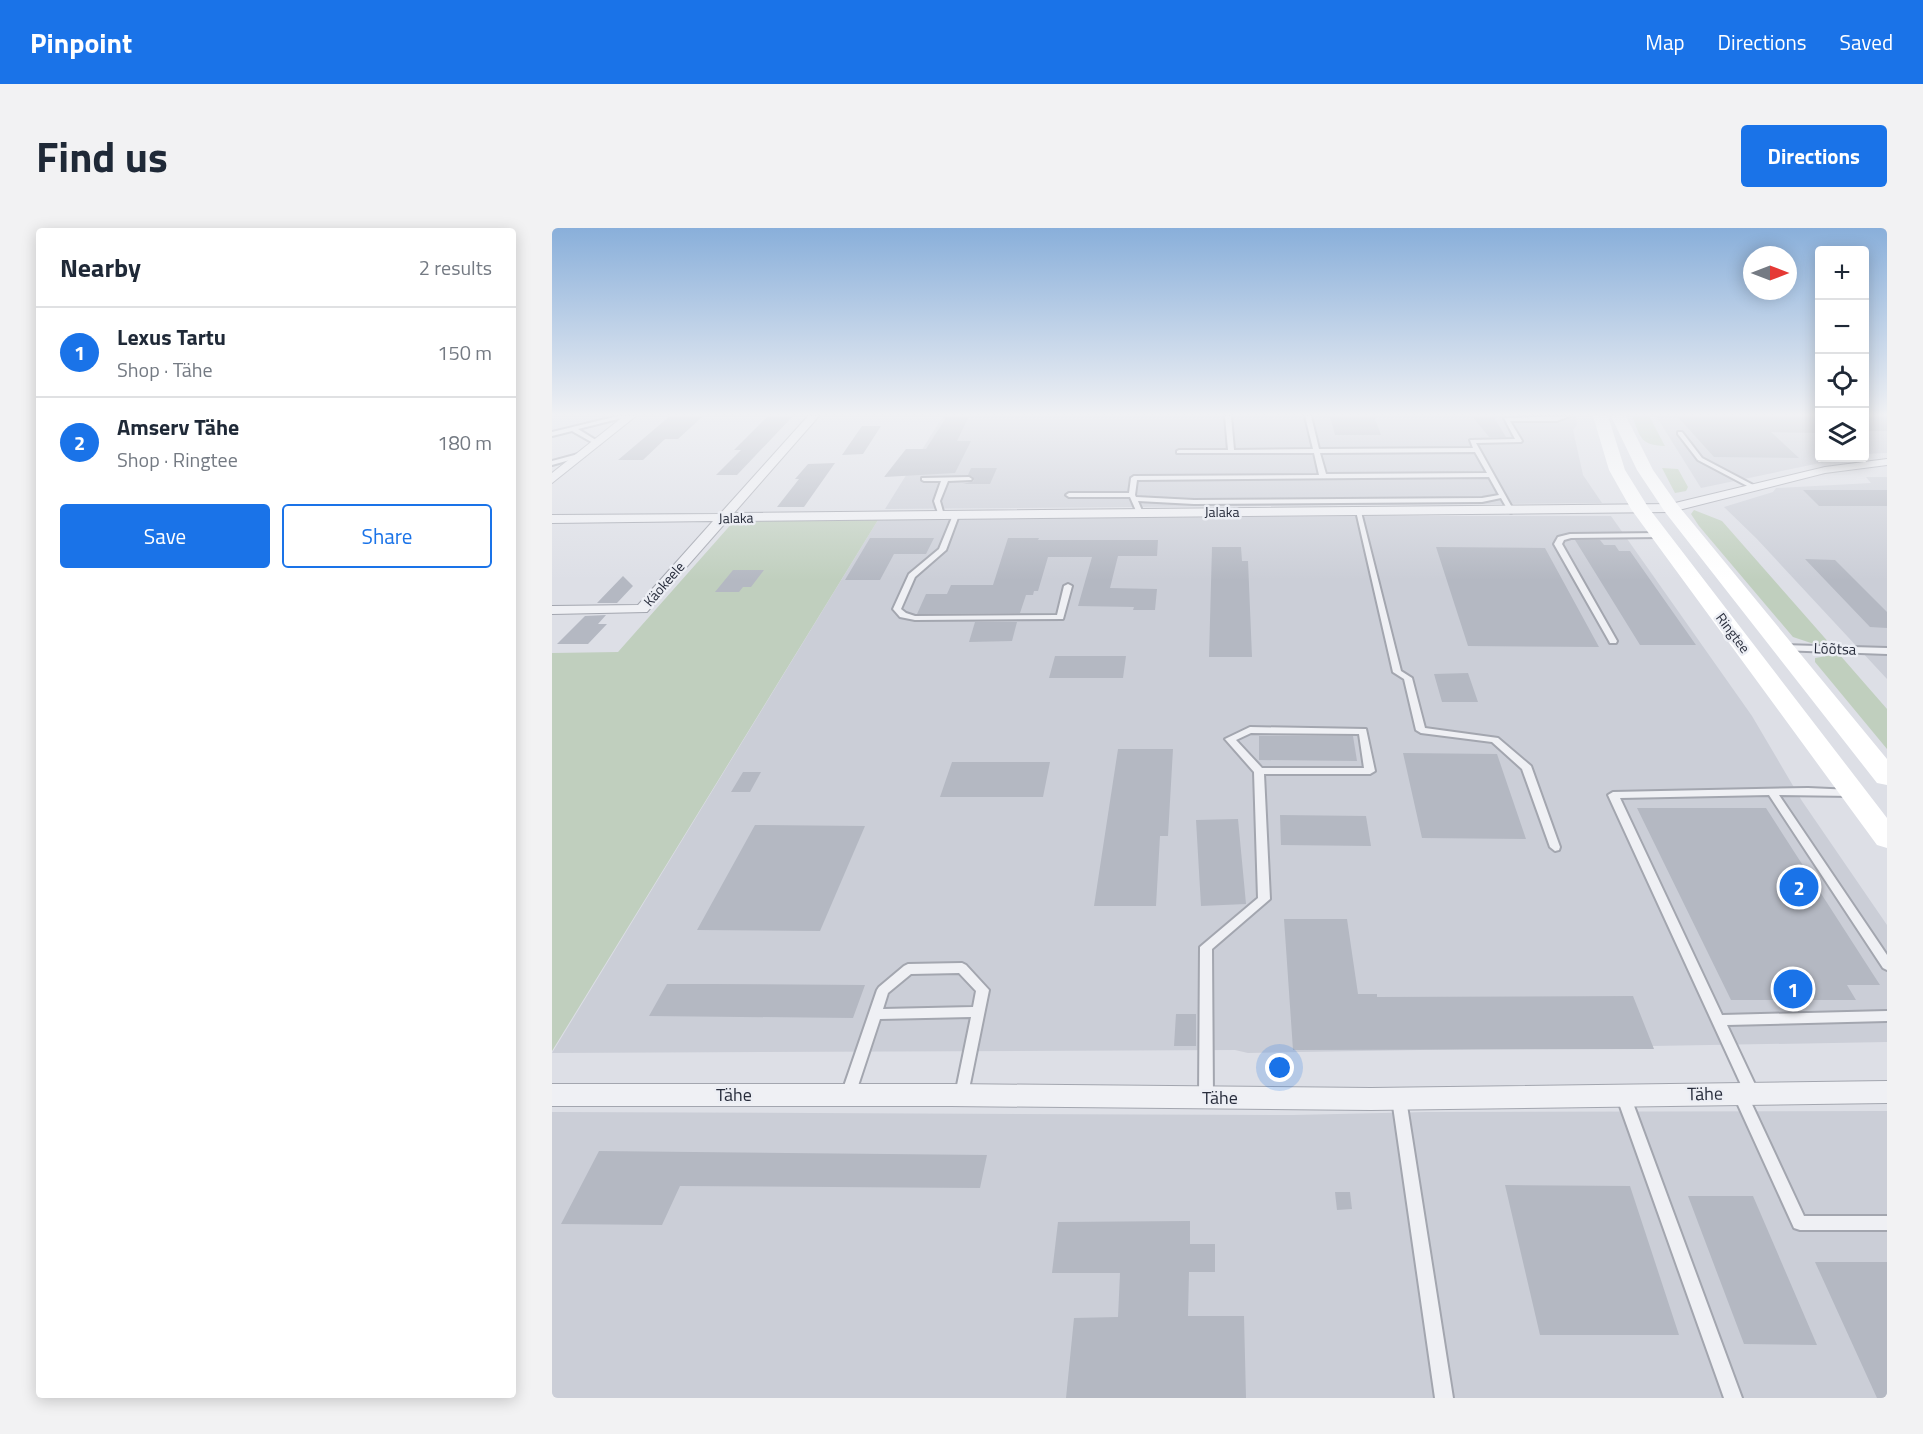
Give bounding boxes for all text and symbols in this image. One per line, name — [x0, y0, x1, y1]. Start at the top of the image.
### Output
text: Pinpoint — [30, 21, 132, 64]
text: Map — [1645, 26, 1685, 58]
text: Directions — [1718, 26, 1807, 58]
text: Saved — [1840, 26, 1893, 58]
text: Find us — [36, 124, 168, 188]
button: Directions — [1741, 125, 1887, 187]
north arrow — [1743, 246, 1797, 300]
map controls — [1815, 246, 1869, 462]
button: + — [1815, 246, 1869, 300]
text: Nearby — [60, 248, 141, 287]
text: 2 results — [419, 252, 492, 283]
button: − — [1815, 300, 1869, 354]
text: Lexus Tartu — [117, 320, 226, 354]
text: 1 — [74, 337, 85, 368]
text: 150 m — [437, 337, 492, 368]
text: Shop · Tähe — [117, 354, 213, 385]
button: locate — [1815, 354, 1869, 408]
button: layers — [1815, 408, 1869, 462]
text: Amserv Tähe — [117, 410, 239, 444]
text: 2 — [74, 427, 85, 458]
text: 180 m — [437, 427, 492, 458]
text: Shop · Ringtee — [117, 444, 238, 475]
street label: Jalaka — [1205, 501, 1240, 522]
button: Save — [60, 504, 270, 568]
button: Share — [282, 504, 492, 568]
street label: Jalaka — [718, 507, 754, 528]
street label: Käokeele — [638, 557, 689, 611]
street label: Ringtee — [1711, 608, 1755, 657]
street label: Lõõtsa — [1813, 636, 1857, 661]
pin: 2 — [1780, 864, 1818, 910]
pin: 1 — [1774, 966, 1812, 1011]
your location — [1265, 1053, 1294, 1082]
street label: Tähe — [1687, 1080, 1723, 1107]
street label: Tähe — [716, 1081, 752, 1108]
street label: Tähe — [1202, 1084, 1238, 1111]

